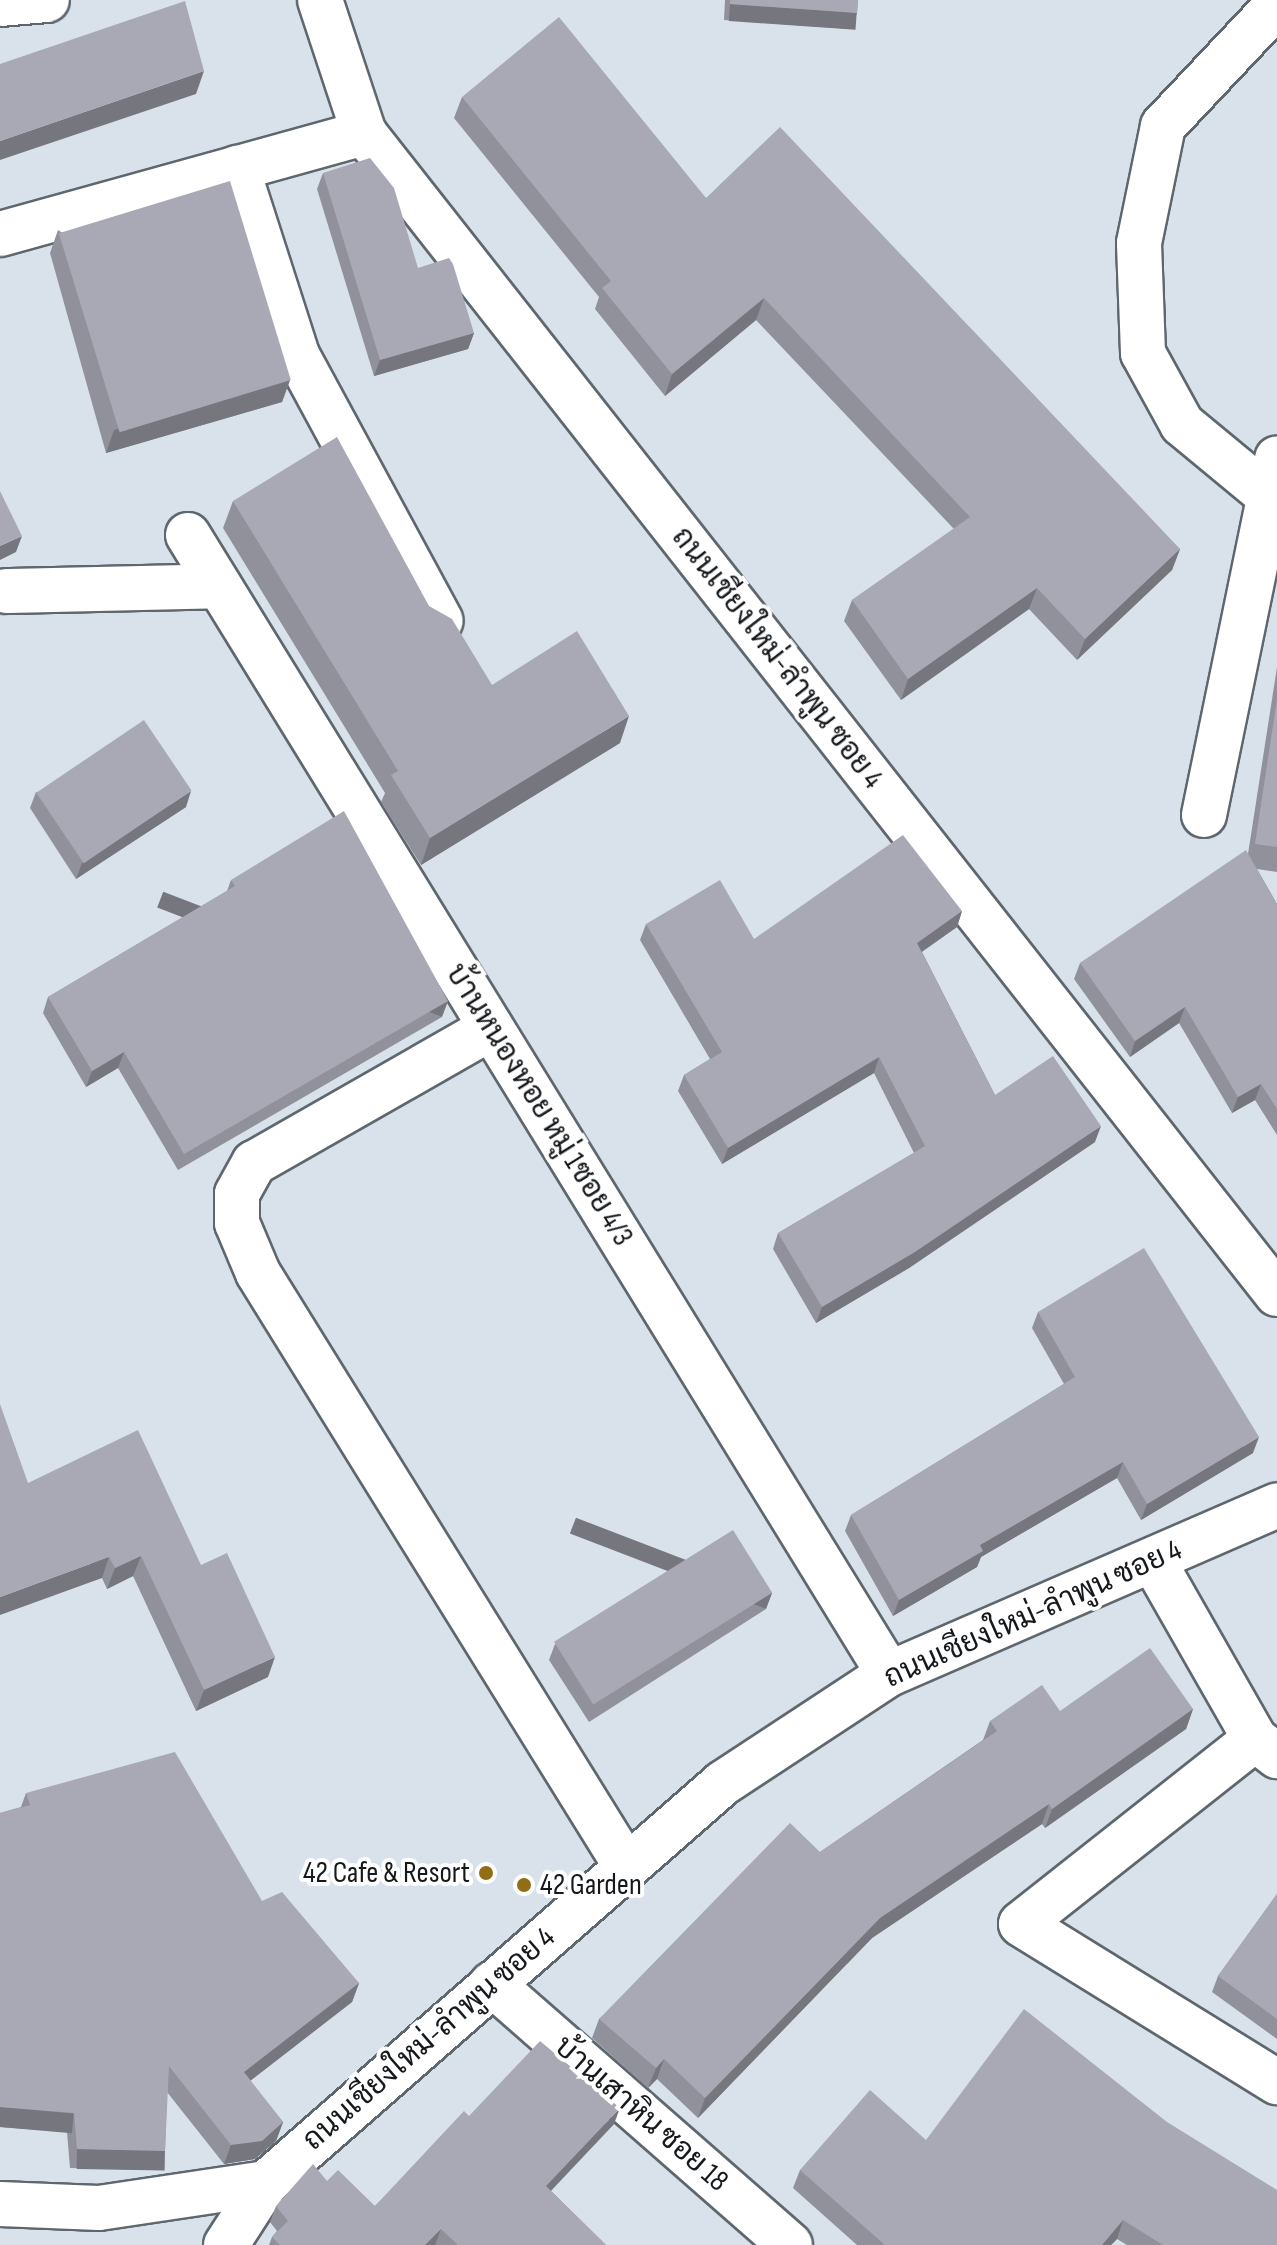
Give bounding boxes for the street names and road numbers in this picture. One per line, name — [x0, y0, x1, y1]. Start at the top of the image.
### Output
street label: ถนนเชียงใหม่-ลำพูน ซอย 4 — [664, 520, 890, 796]
street label: บ้านหนองหอย หมู่ 1ซอย 4/3 — [437, 957, 641, 1253]
street label: ถนนเชียงใหม่-ลำพูน ซอย 4 — [879, 1532, 1187, 1696]
street label: ถนนเชียงใหม่-ลำพูน ซอย 4 — [296, 1920, 562, 2158]
street label: บ้านเสาหิน ซอย 18 — [547, 2029, 735, 2199]

